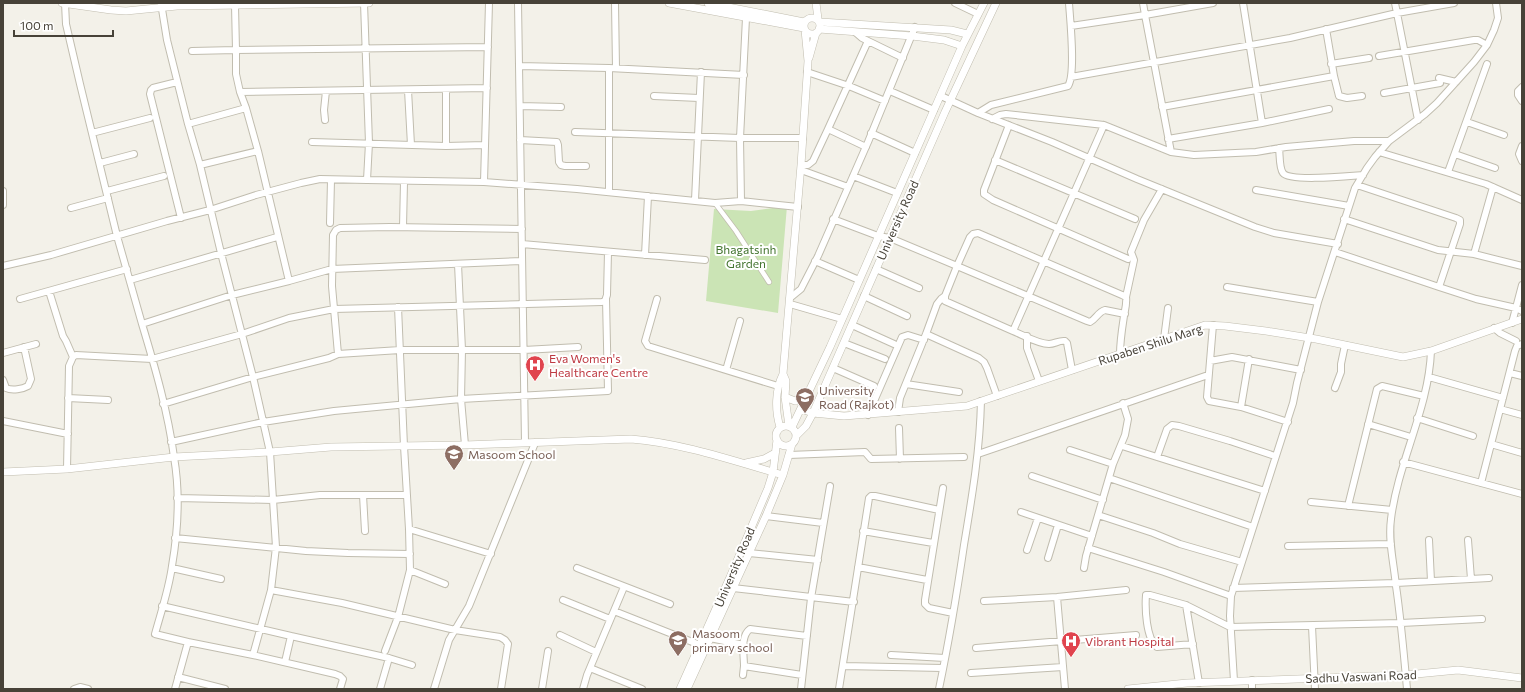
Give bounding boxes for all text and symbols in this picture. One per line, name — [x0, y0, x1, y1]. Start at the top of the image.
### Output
scale bar — [14, 12, 113, 38]
text: 100 m — [20, 18, 54, 32]
street label: University Road — [873, 178, 921, 262]
park label: Bhagatsinh Garden — [716, 242, 776, 270]
street label: Rupaben Shilu Marg — [1096, 320, 1204, 367]
place label: Eva Women's Healthcare Centre — [549, 351, 648, 379]
hospital icon: Eva Women's Healthcare Centre — [524, 354, 546, 382]
place label: University Road (Rajkot) — [819, 383, 894, 411]
school or university icon: University Road (Rajkot) — [794, 386, 816, 414]
school or university icon: Masoom School — [443, 443, 465, 471]
place label: Masoom School — [468, 447, 555, 461]
street label: University Road — [711, 525, 757, 609]
place label: Masoom primary school — [692, 626, 773, 654]
school or university icon: Masoom primary school — [667, 629, 689, 657]
hospital icon: Vibrant Hospital — [1060, 630, 1082, 658]
place label: Vibrant Hospital — [1085, 634, 1174, 648]
street label: Sadhu Vaswani Road — [1305, 667, 1417, 685]

